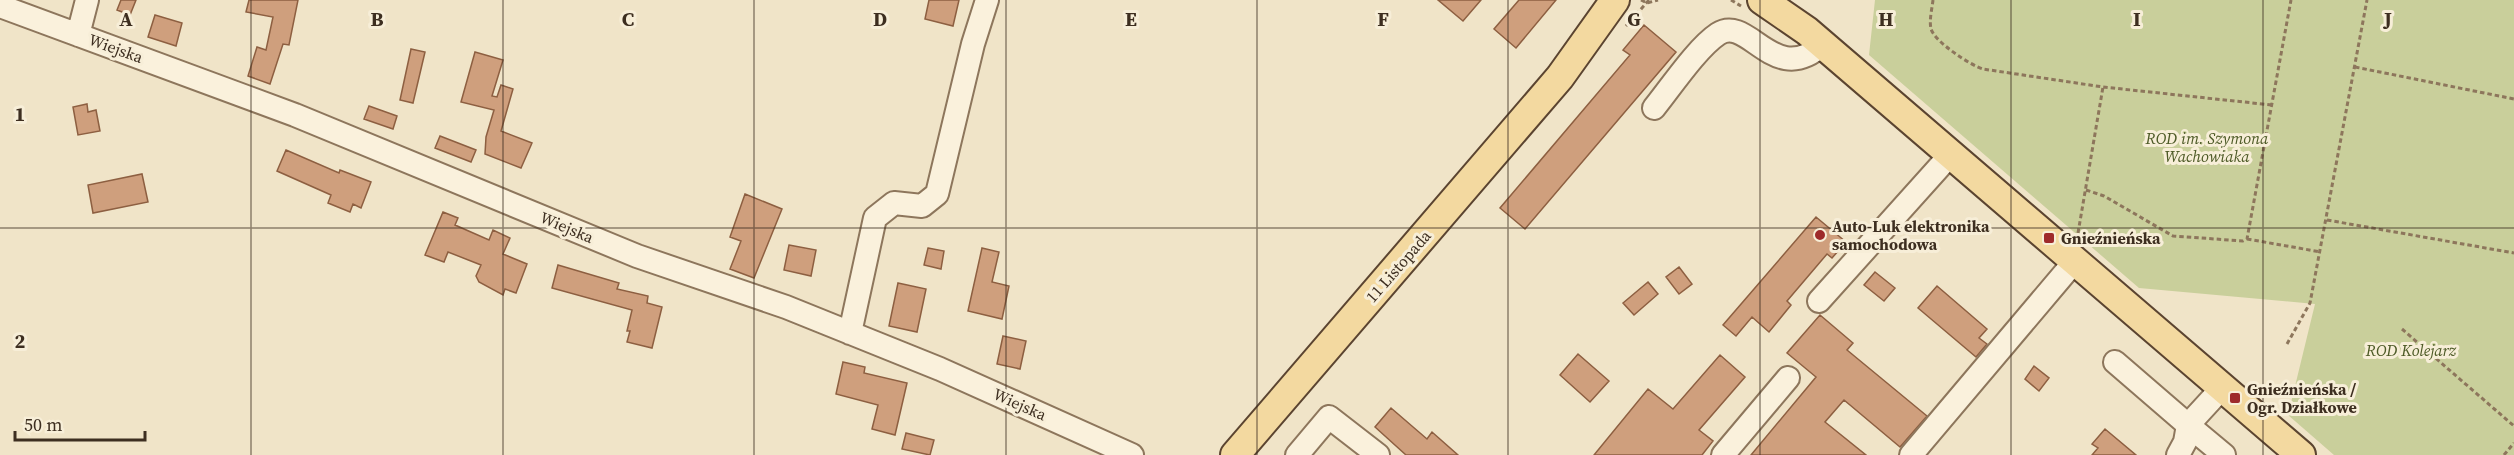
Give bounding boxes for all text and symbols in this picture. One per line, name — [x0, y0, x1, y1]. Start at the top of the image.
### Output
text: A — [119, 5, 133, 33]
text: B — [370, 5, 384, 33]
text: C — [622, 5, 634, 33]
text: D — [873, 5, 887, 33]
text: E — [1125, 5, 1137, 33]
text: F — [1377, 5, 1389, 33]
text: G — [1627, 5, 1641, 33]
text: H — [1878, 5, 1894, 33]
text: I — [2133, 5, 2141, 33]
text: J — [2382, 5, 2392, 33]
street label: Wiejska — [86, 28, 147, 68]
text: 1 — [15, 100, 25, 128]
park label: ROD im. Szymona Wachowiaka — [2145, 127, 2269, 167]
street label: Wiejska — [537, 206, 598, 248]
place label: Auto-Luk elektronika samochodowa — [1832, 215, 1990, 255]
street label: 11 Listopada — [1360, 224, 1436, 307]
place label: Gnieźnieńska — [2061, 227, 2161, 249]
marker: Auto-Luk elektronika samochodowa — [1813, 228, 1827, 242]
marker: Gnieźnieńska — [2042, 231, 2056, 245]
text: 2 — [15, 327, 26, 355]
park label: ROD Kolejarz — [2365, 339, 2457, 361]
place label: Gnieźnieńska / Ogr. Działkowe — [2247, 378, 2357, 418]
street label: Wiejska — [990, 383, 1051, 426]
marker: Gnieźnieńska / Ogr. Działkowe — [2228, 391, 2242, 405]
scale bar — [15, 404, 146, 442]
text: 50 m — [24, 412, 62, 437]

